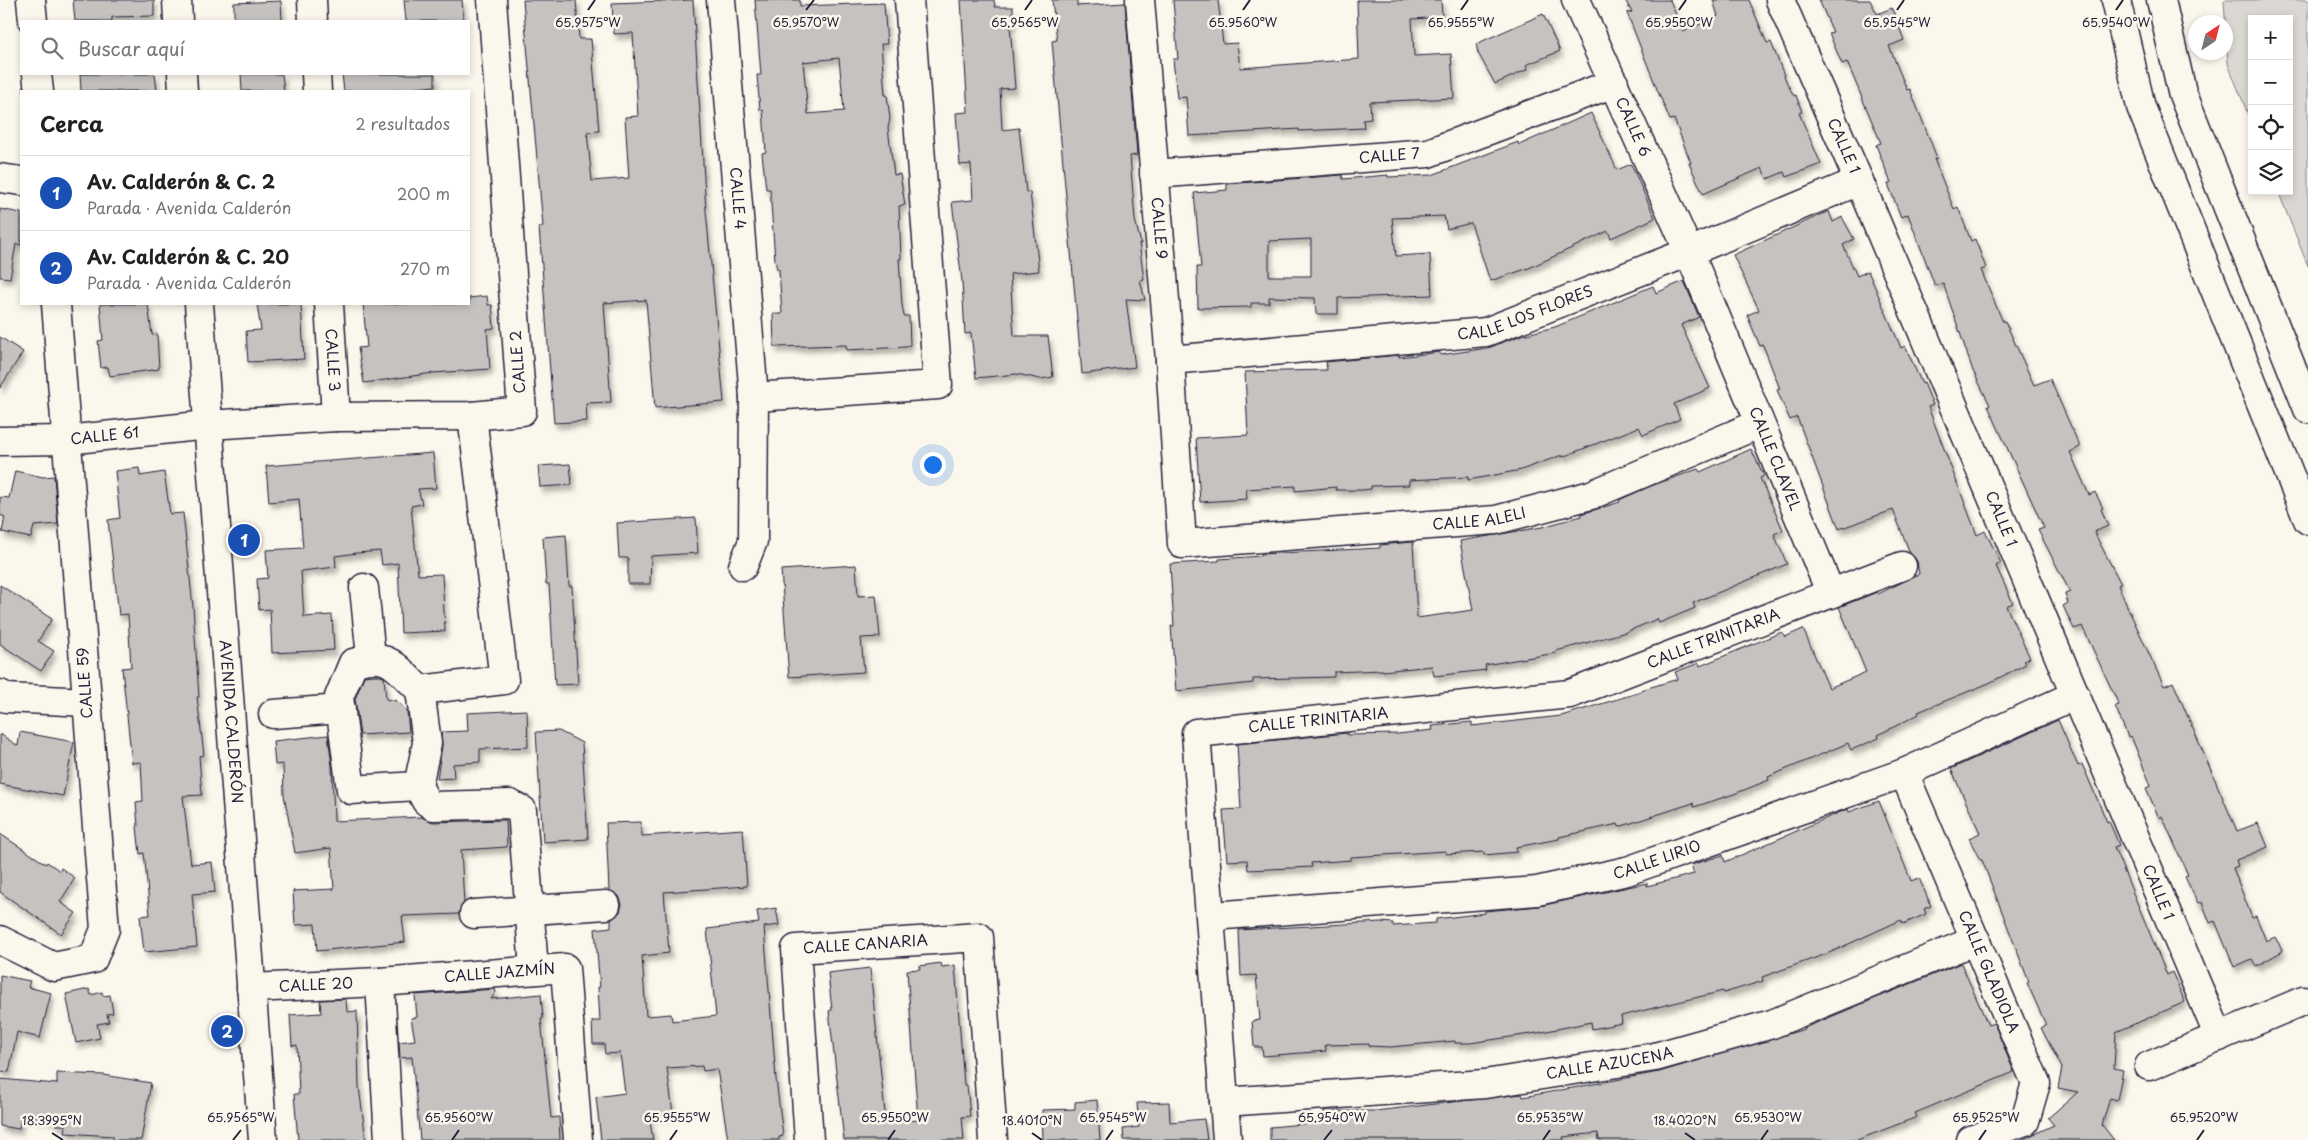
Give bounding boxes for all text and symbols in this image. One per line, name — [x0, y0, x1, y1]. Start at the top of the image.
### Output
text: 65.9575°W — [555, 13, 621, 31]
text: 65.9570°W — [773, 13, 840, 31]
text: 65.9565°W — [991, 13, 1059, 31]
text: 65.9560°W — [1209, 13, 1278, 31]
text: 65.9555°W — [1428, 13, 1495, 31]
text: 65.9550°W — [1645, 13, 1714, 31]
text: 65.9545°W — [1864, 13, 1931, 31]
text: 65.9540°W — [2082, 13, 2151, 31]
north arrow — [2188, 15, 2233, 60]
map controls — [2248, 15, 2293, 195]
button: + — [2248, 15, 2293, 60]
search box — [20, 20, 470, 75]
icon: search — [38, 34, 66, 62]
text: Buscar aquí — [78, 34, 185, 62]
button: − — [2248, 60, 2293, 105]
street label: CALLE 6 — [1611, 93, 1658, 160]
button: locate — [2248, 105, 2293, 150]
text: Cerca — [40, 107, 104, 139]
text: 2 resultados — [356, 111, 450, 135]
street label: CALLE 1 — [1823, 114, 1867, 177]
street label: CALLE 7 — [1358, 141, 1421, 168]
button: layers — [2248, 150, 2293, 195]
street label: CALLE 4 — [725, 166, 753, 230]
text: Av. Calderón & C. 2 — [87, 167, 275, 195]
text: 1 — [52, 181, 60, 205]
text: 200 m — [397, 181, 450, 205]
text: Parada · Avenida Calderón — [87, 195, 291, 219]
street label: CALLE 9 — [1146, 196, 1175, 260]
text: Av. Calderón & C. 20 — [87, 242, 289, 270]
text: 2 — [50, 256, 62, 280]
text: 270 m — [400, 256, 450, 280]
text: Parada · Avenida Calderón — [87, 270, 291, 294]
street label: CALLE LOS FLORES — [1456, 278, 1596, 345]
street label: CALLE 3 — [321, 328, 347, 392]
street label: CALLE 2 — [503, 330, 530, 395]
street label: CALLE CLAVEL — [1744, 403, 1808, 514]
street label: CALLE 61 — [69, 419, 140, 449]
your location — [920, 452, 946, 478]
street label: CALLE 1 — [1981, 487, 2024, 550]
street label: CALLE ALELI — [1431, 500, 1528, 535]
pin: 1 — [228, 521, 260, 559]
street label: CALLE TRINITARIA — [1643, 601, 1783, 673]
street label: AVENIDA CALDERÓN — [215, 639, 250, 804]
street label: CALLE 59 — [70, 647, 97, 719]
street label: CALLE TRINITARIA — [1247, 700, 1389, 738]
street label: CALLE LIRIO — [1611, 833, 1704, 884]
street label: CALLE 1 — [2138, 860, 2181, 923]
street label: CALLE GLADIOLA — [1954, 906, 2026, 1036]
street label: CALLE CANARIA — [802, 927, 928, 959]
street label: CALLE JAZMÍN — [443, 956, 556, 987]
street label: CALLE 20 — [278, 970, 354, 997]
pin: 2 — [211, 1012, 243, 1050]
street label: CALLE AZUCENA — [1544, 1039, 1676, 1084]
text: 65.9565°W — [207, 1108, 275, 1126]
text: 65.9560°W — [425, 1108, 494, 1126]
text: 65.9555°W — [644, 1108, 711, 1126]
text: 65.9550°W — [861, 1108, 930, 1126]
text: 65.9545°W — [1080, 1108, 1147, 1126]
text: 65.9540°W — [1298, 1108, 1367, 1126]
text: 65.9535°W — [1517, 1108, 1584, 1126]
text: 65.9530°W — [1734, 1108, 1803, 1126]
text: 65.9525°W — [1952, 1108, 2020, 1126]
text: 65.9520°W — [2170, 1108, 2239, 1126]
text: 18.3995°N — [22, 1111, 82, 1129]
text: 18.4010°N — [1002, 1111, 1062, 1129]
text: 18.4020°N — [1653, 1111, 1717, 1129]

